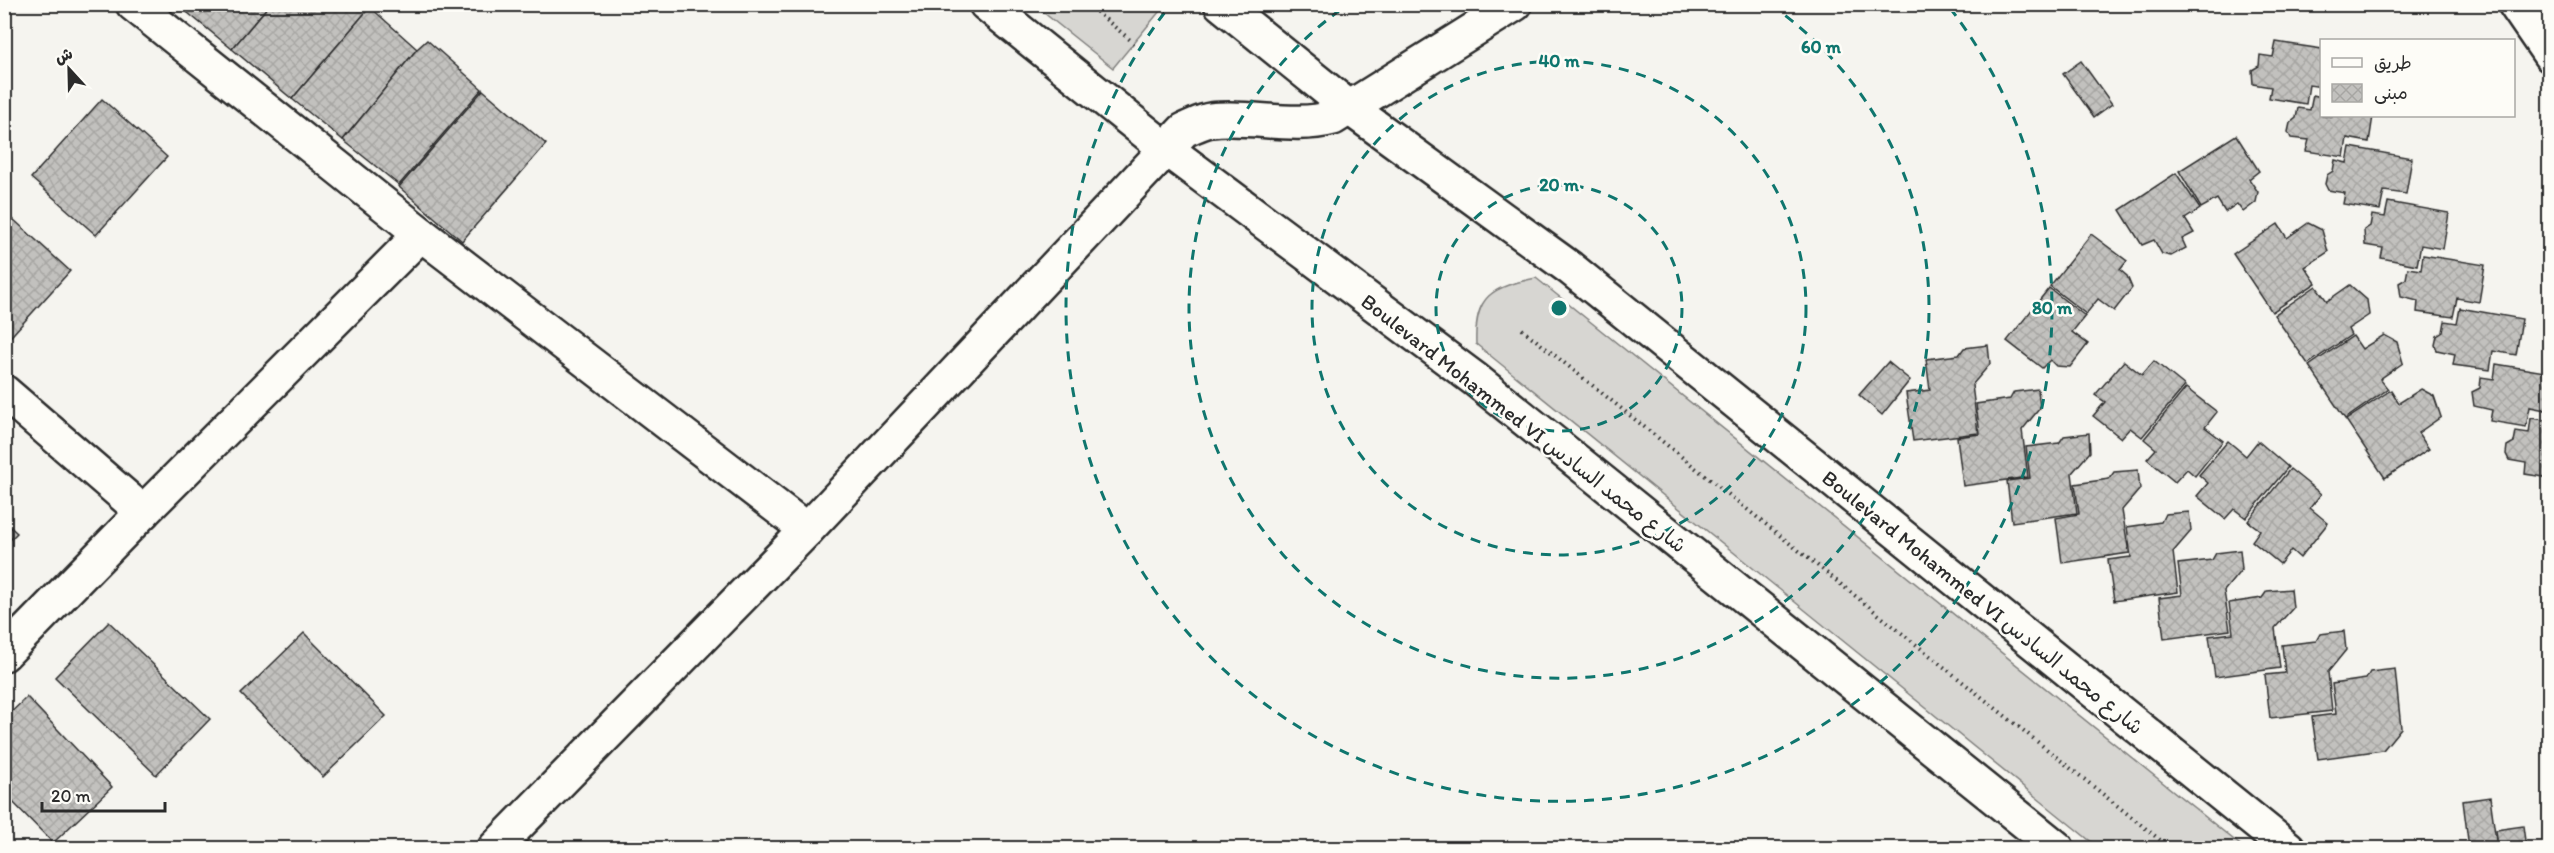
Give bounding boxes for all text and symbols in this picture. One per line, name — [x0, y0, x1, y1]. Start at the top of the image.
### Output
text: 60 m — [1801, 36, 1842, 58]
north arrow — [39, 39, 99, 99]
legend — [2320, 39, 2515, 117]
text: ش — [52, 43, 75, 68]
text: 40 m — [1538, 50, 1580, 72]
text: طريق — [2374, 52, 2412, 74]
text: مبنى — [2374, 82, 2408, 104]
text: 20 m — [1539, 174, 1580, 196]
street label: Boulevard Mohammed VI شارع محمد السادس — [1355, 288, 1692, 560]
text: 80 m — [2032, 297, 2073, 319]
centre of rings — [1549, 298, 1569, 318]
street label: Boulevard Mohammed VI شارع محمد السادس — [1816, 465, 2149, 742]
scale bar — [42, 775, 165, 813]
text: 20 m — [51, 785, 91, 807]

